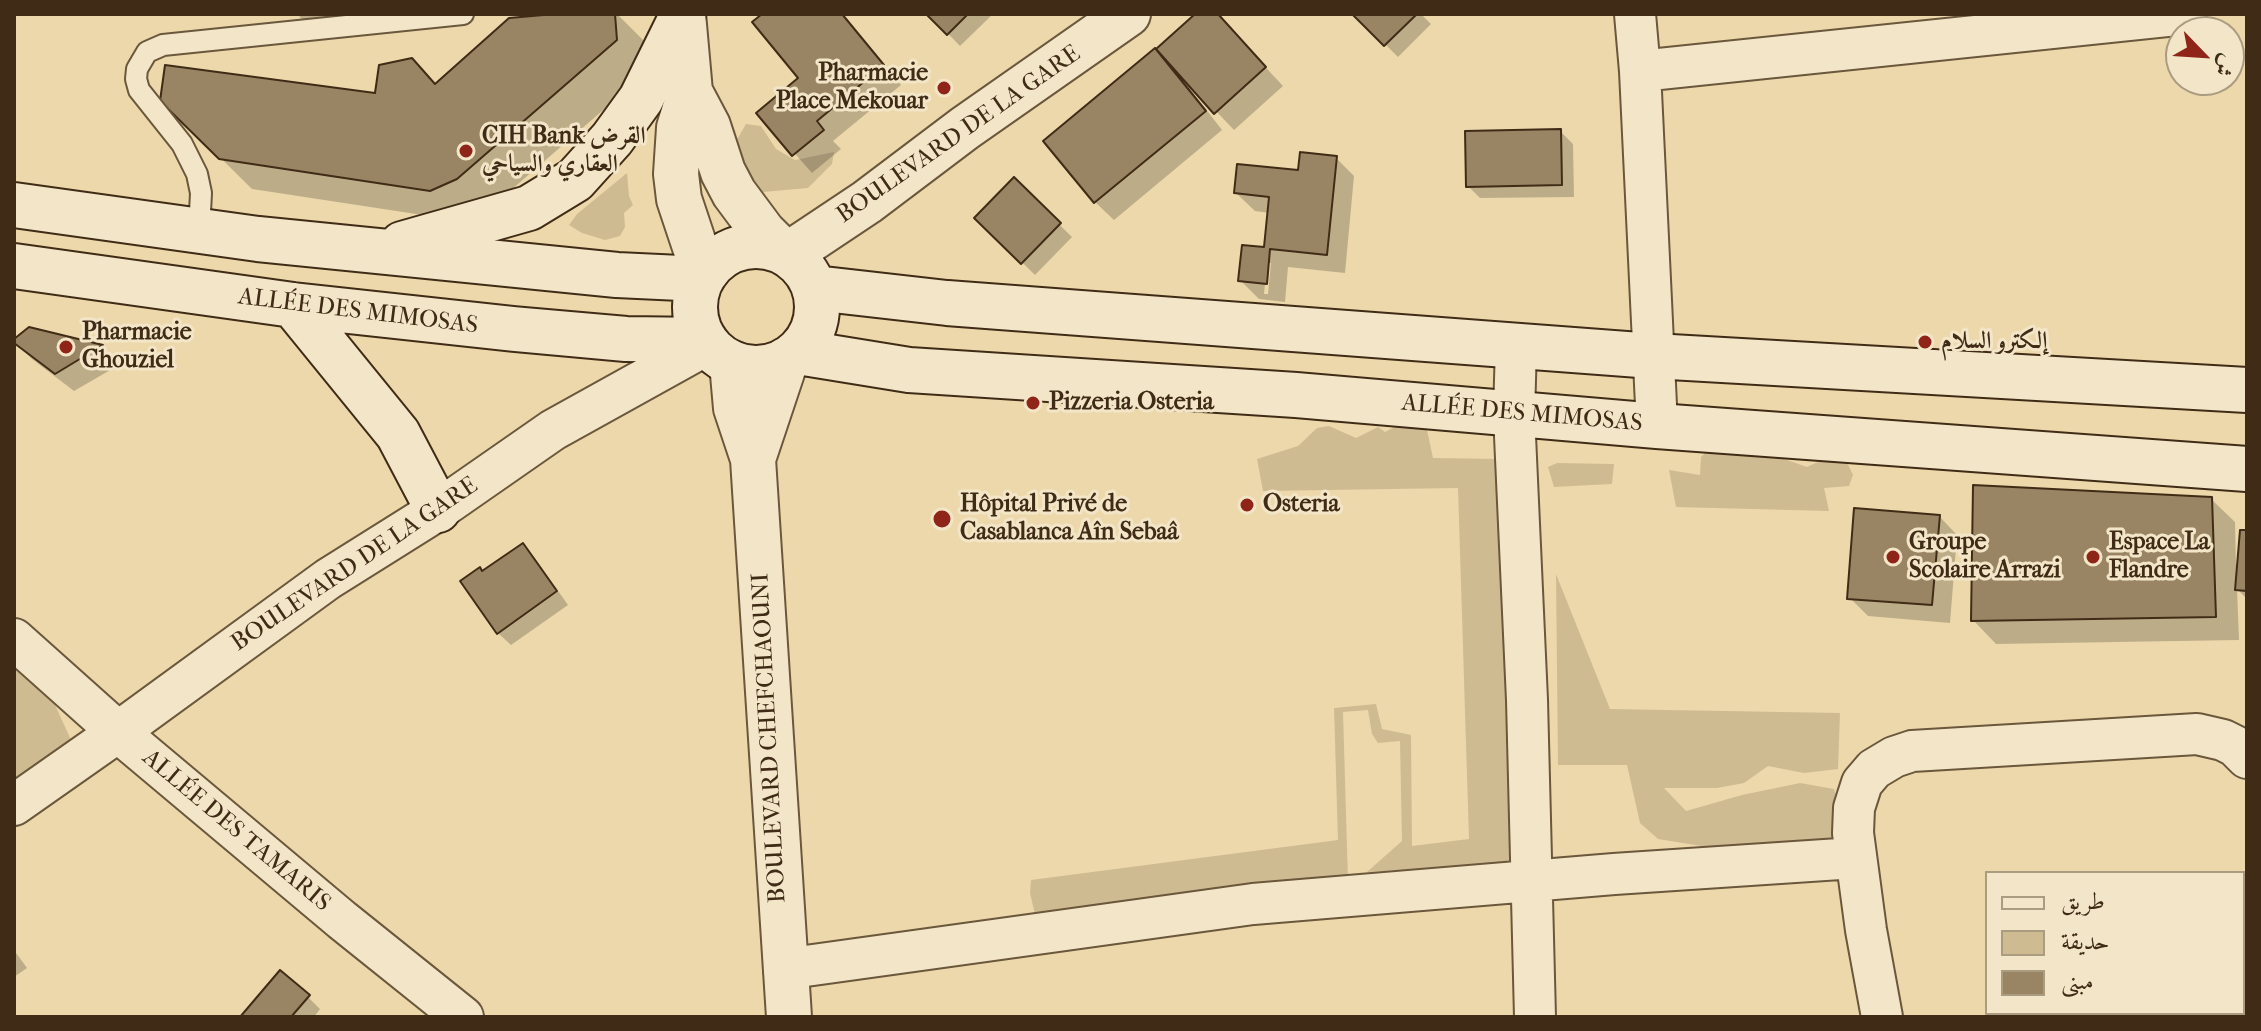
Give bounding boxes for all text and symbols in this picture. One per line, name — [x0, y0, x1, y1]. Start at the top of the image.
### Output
north arrow — [2165, 16, 2245, 96]
street label: BOULEVARD DE LA GARE — [832, 40, 1086, 230]
text: ش — [2209, 50, 2241, 81]
place label: Pharmacie Place Mekouar — [776, 60, 928, 116]
marker: Pharmacie Place Mekouar — [935, 79, 953, 97]
place label: CIH Bank القرض العقاري والسياحي — [482, 123, 646, 179]
marker: CIH Bank القرض العقاري والسياحي — [457, 142, 475, 160]
street label: ALLÉE DES MIMOSAS — [236, 283, 480, 341]
place label: Pharmacie Ghouziel — [82, 319, 192, 375]
place label: إلكترو السلام — [1941, 328, 2047, 356]
marker: إلكترو السلام — [1916, 333, 1934, 351]
marker: Pharmacie Ghouziel — [57, 338, 75, 356]
place label: Pizzeria Osteria — [1049, 389, 1214, 417]
street label: ALLÉE DES MIMOSAS — [1400, 389, 1644, 439]
marker: Pizzeria Osteria — [1024, 394, 1042, 412]
street label: BOULEVARD DE LA GARE — [226, 472, 484, 658]
place label: Hôpital Privé de Casablanca Aîn Sebaâ — [960, 491, 1179, 547]
place label: Osteria — [1263, 491, 1340, 519]
marker: Osteria — [1238, 496, 1256, 514]
marker: Hôpital Privé de Casablanca Aîn Sebaâ — [931, 508, 953, 530]
place label: Groupe Scolaire Arrazi — [1909, 529, 2061, 585]
place label: Espace La Flandre — [2109, 529, 2210, 585]
marker: Groupe Scolaire Arrazi — [1884, 548, 1902, 566]
marker: Espace La Flandre — [2084, 548, 2102, 566]
street label: BOULEVARD CHEFCHAOUNI — [747, 572, 793, 904]
street label: ALLÉE DES TAMARIS — [136, 744, 336, 918]
legend — [1985, 871, 2245, 1015]
text: طريق — [2061, 887, 2105, 915]
text: حديقة — [2061, 927, 2110, 955]
text: مبنى — [2061, 967, 2094, 995]

